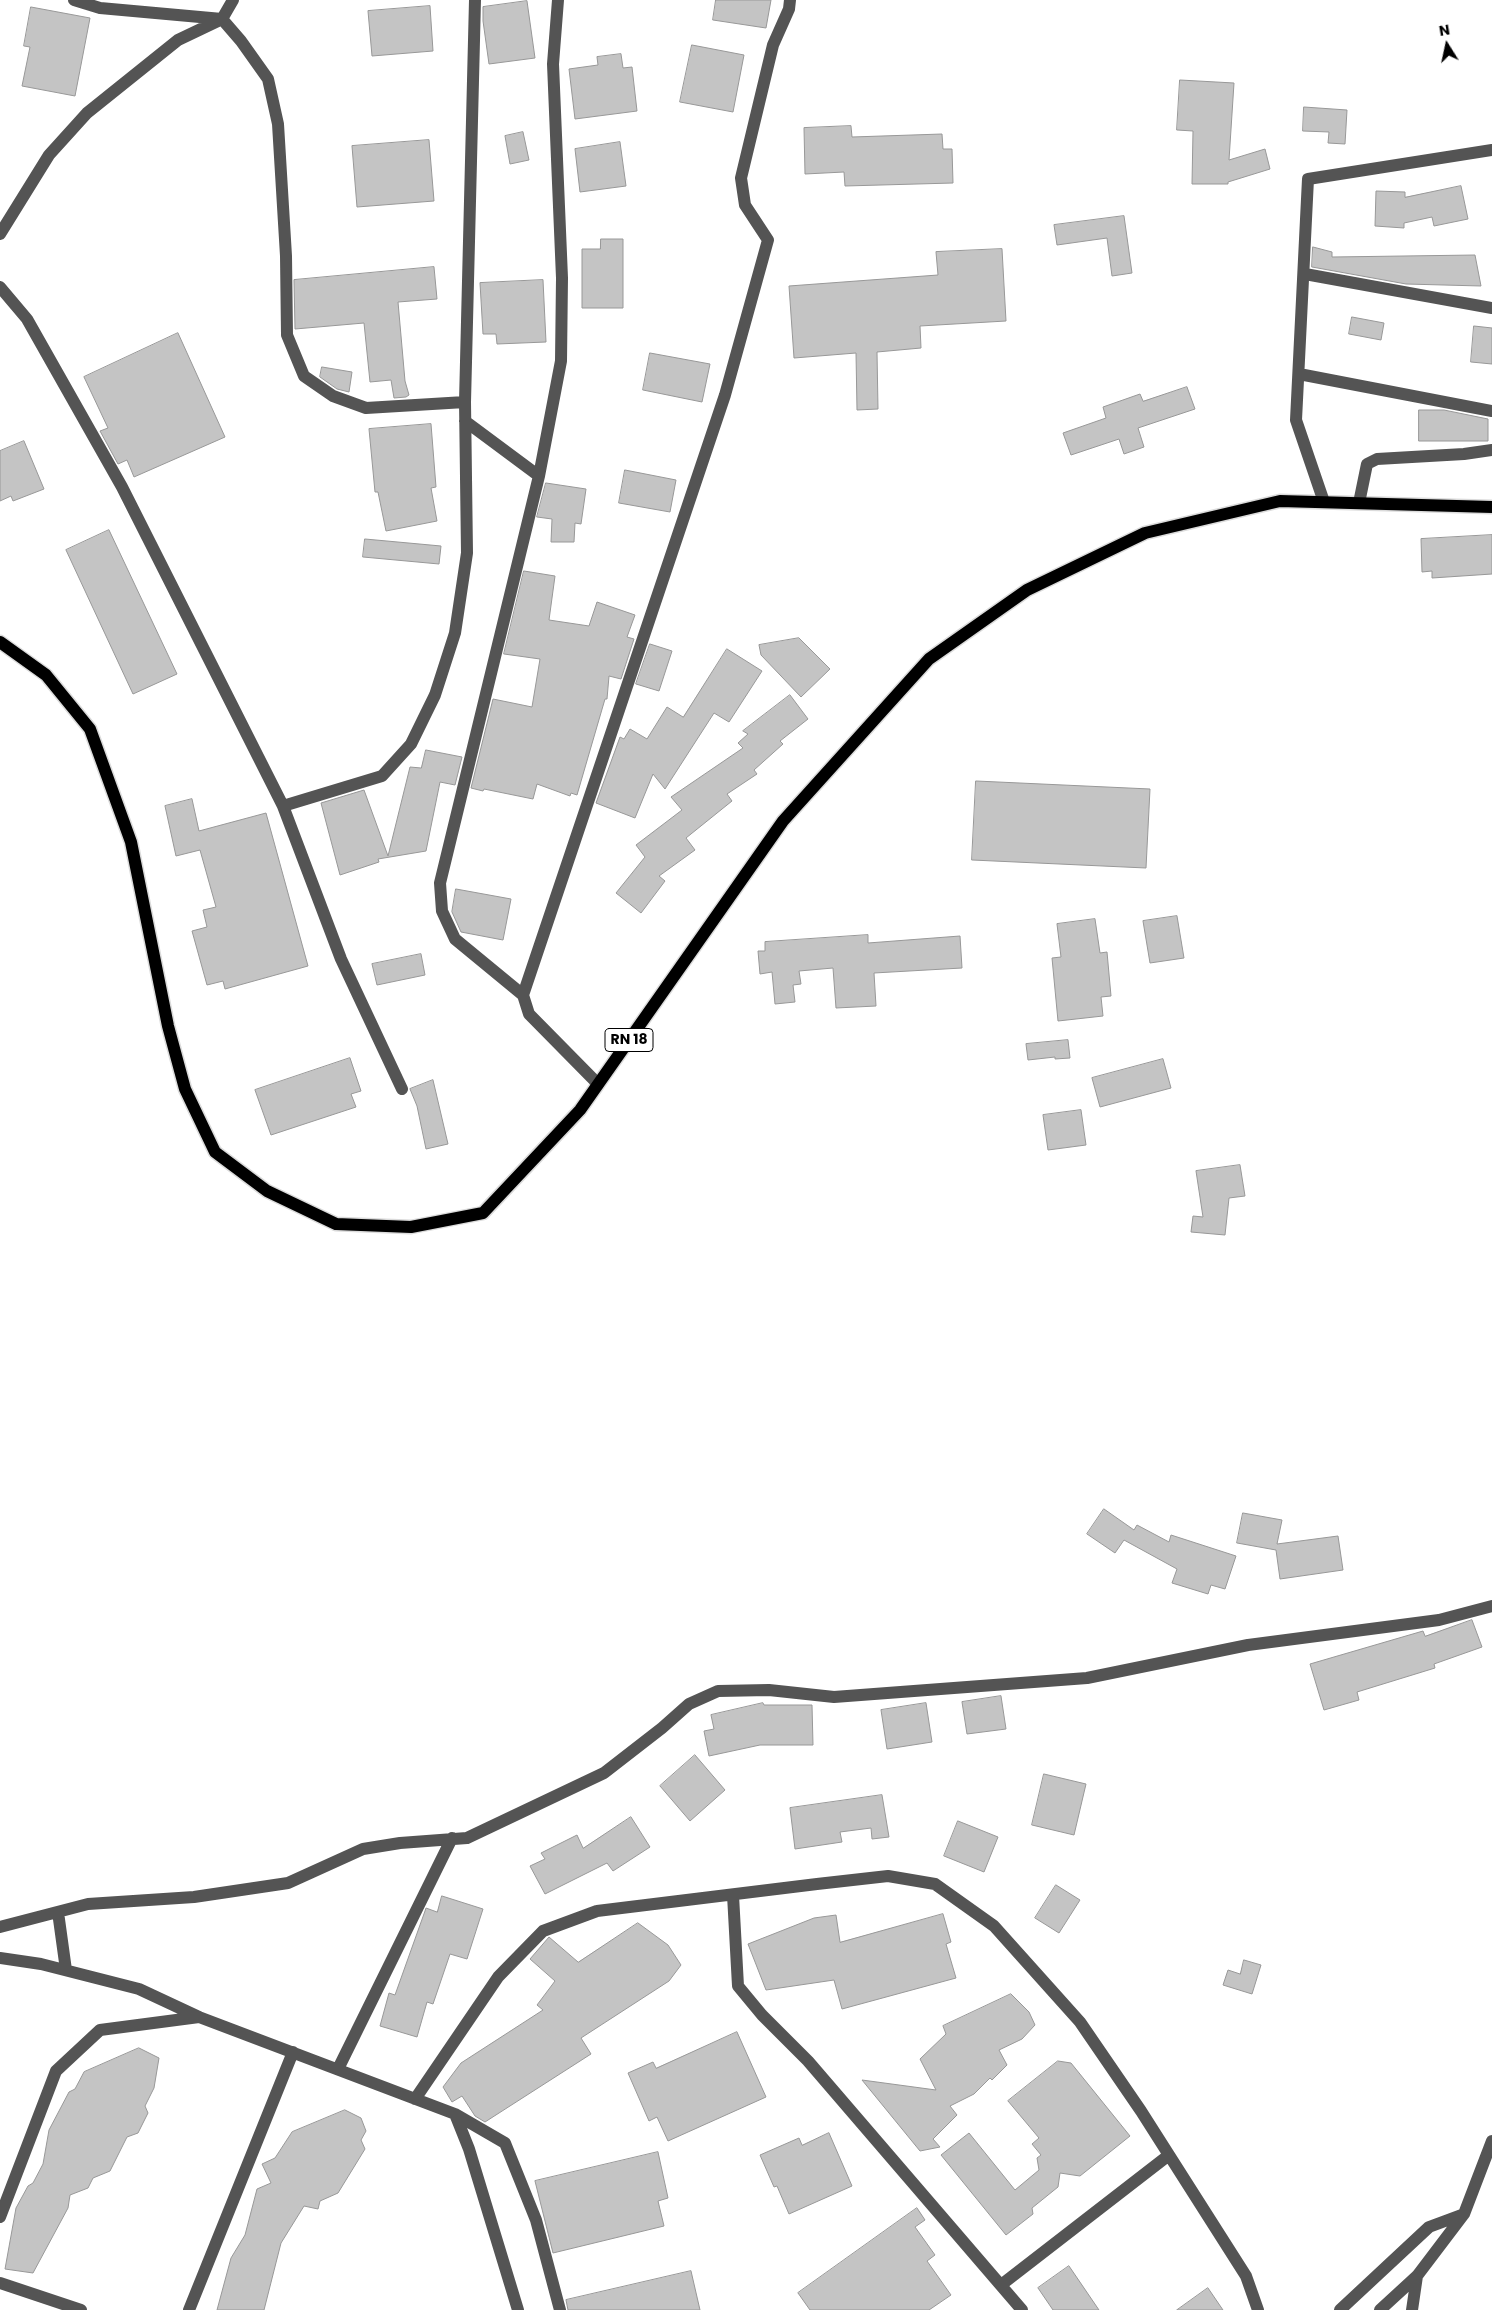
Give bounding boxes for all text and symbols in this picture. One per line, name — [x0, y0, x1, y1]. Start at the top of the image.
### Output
text: N — [1437, 19, 1451, 41]
north arrow — [1422, 20, 1472, 70]
road number: RN 18 — [605, 1028, 653, 1052]

